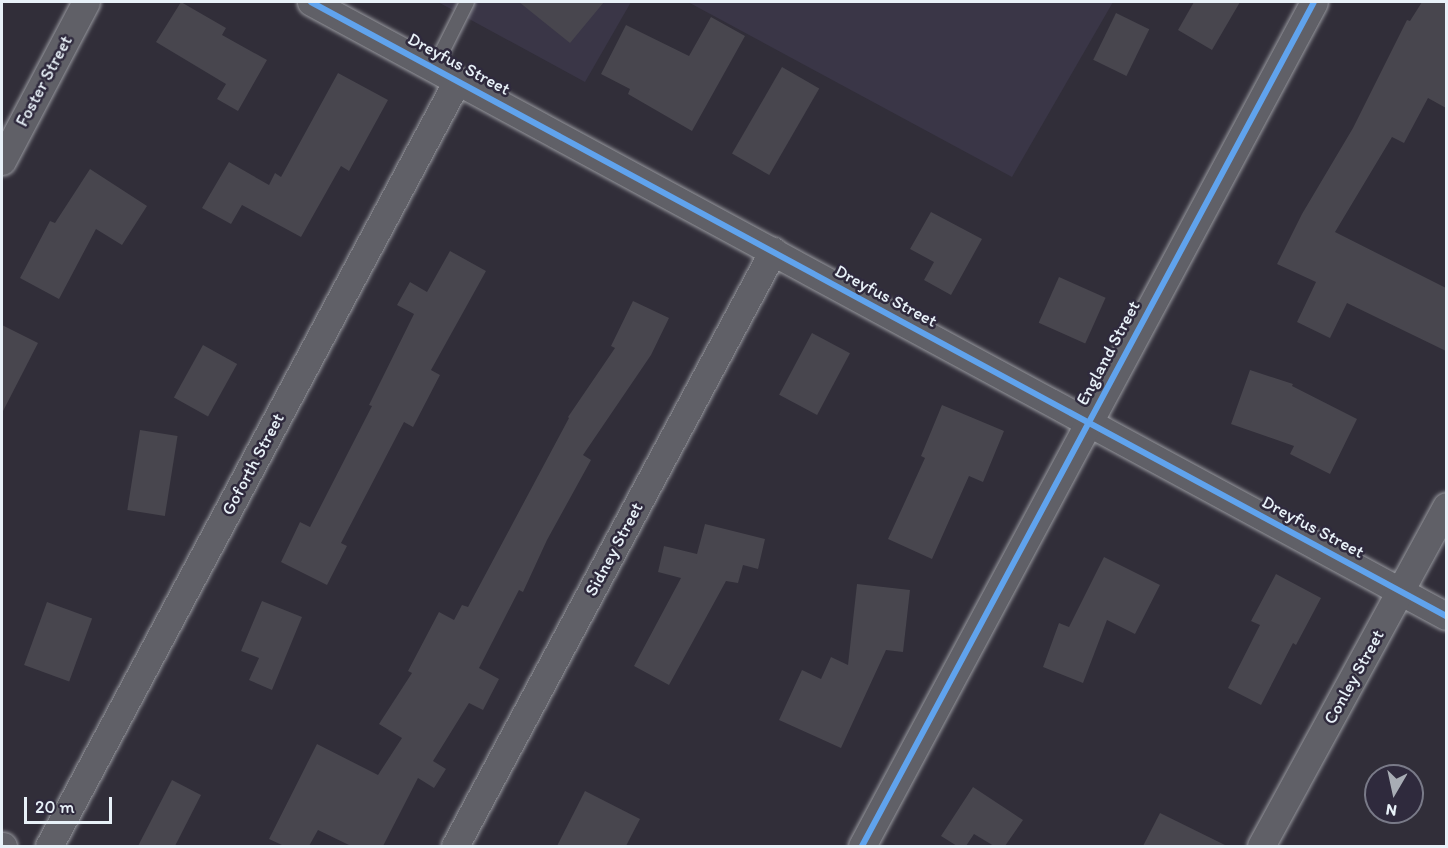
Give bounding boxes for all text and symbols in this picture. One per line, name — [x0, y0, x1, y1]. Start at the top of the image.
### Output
street label: Dreyfus Street — [404, 28, 514, 100]
street label: Foster Street — [11, 32, 77, 130]
street label: Dreyfus Street — [831, 260, 941, 332]
street label: England Street — [1071, 297, 1145, 409]
street label: Goforth Street — [217, 409, 289, 519]
street label: Dreyfus Street — [1258, 491, 1368, 563]
street label: Sidney Street — [580, 498, 648, 600]
street label: Conley Street — [1319, 626, 1389, 728]
north arrow — [1364, 764, 1424, 824]
scale bar — [27, 785, 116, 823]
text: 20 m — [35, 796, 75, 818]
text: N — [1385, 800, 1398, 821]

